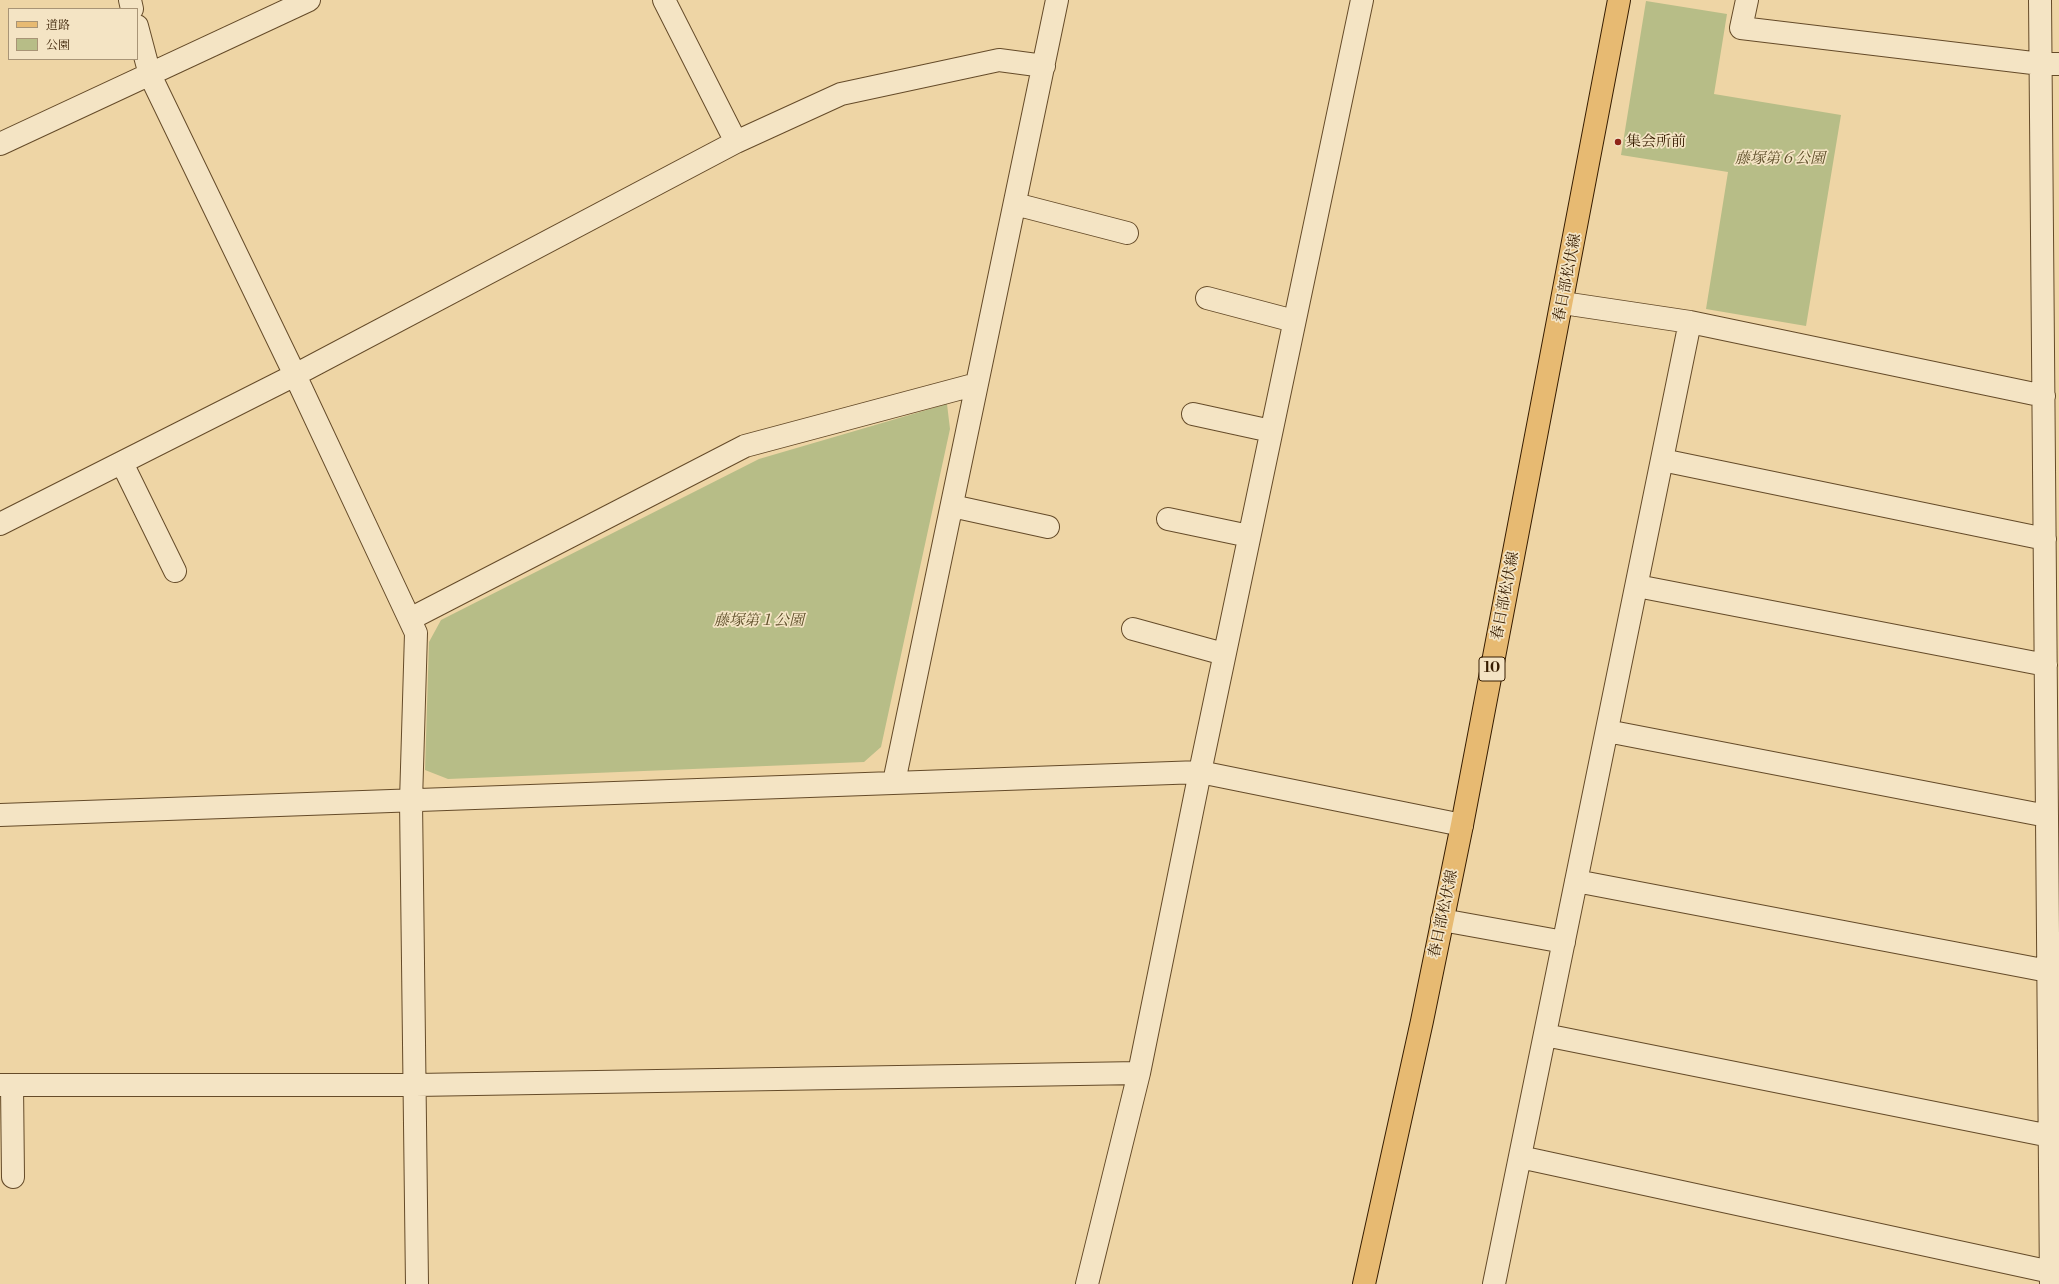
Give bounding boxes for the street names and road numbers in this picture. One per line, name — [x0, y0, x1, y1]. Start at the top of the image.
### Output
street label: 春日部松伏線 — [1551, 232, 1585, 324]
street label: 春日部松伏線 — [1489, 550, 1523, 642]
road number: 10 — [1479, 657, 1505, 681]
street label: 春日部松伏線 — [1426, 868, 1462, 960]

